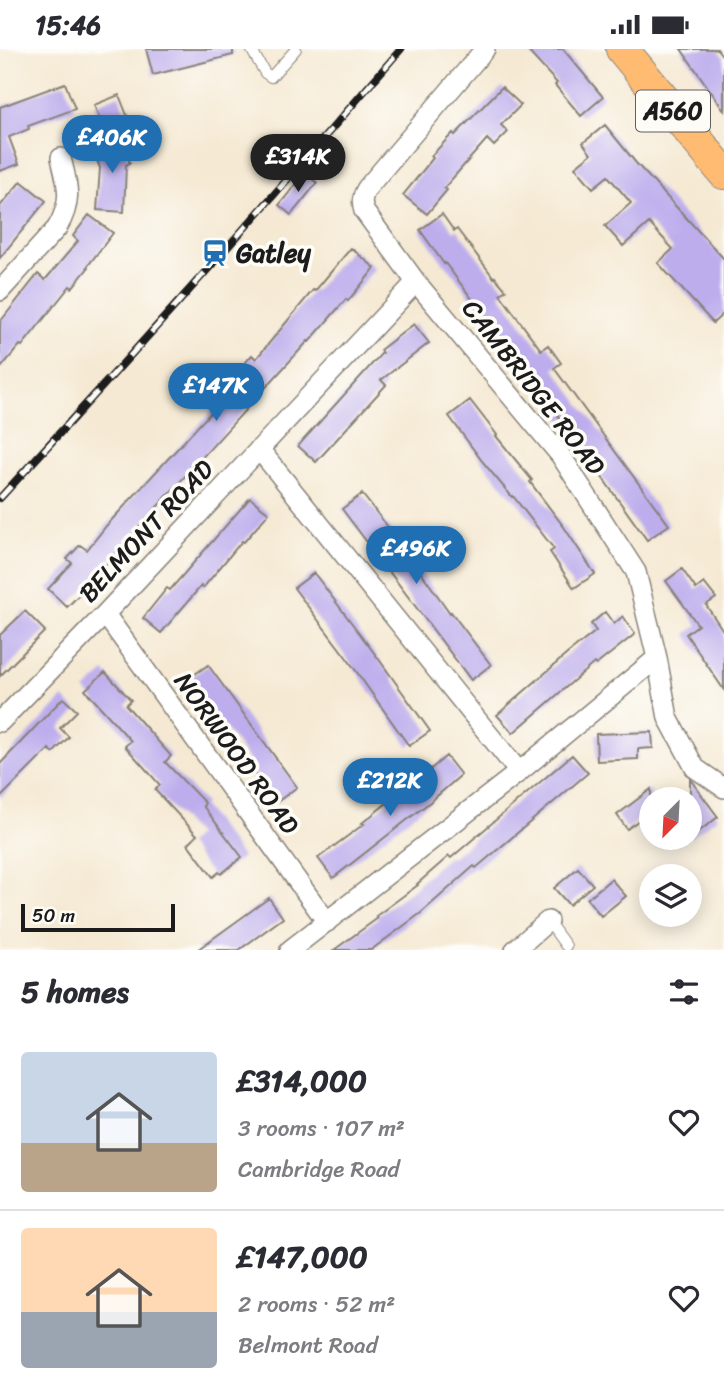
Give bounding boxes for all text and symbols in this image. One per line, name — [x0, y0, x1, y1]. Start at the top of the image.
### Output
text: 15:46 — [35, 2, 101, 48]
road number: A560 — [636, 91, 710, 131]
pin: £406K — [63, 115, 161, 175]
text: £406K — [78, 117, 146, 158]
pin: £314K — [249, 135, 347, 194]
text: £314K — [266, 136, 330, 177]
place label: Gatley — [236, 230, 311, 276]
station icon: Gatley — [200, 238, 230, 268]
street label: CAMBRIDGE ROAD — [450, 289, 618, 486]
pin: £147K — [167, 363, 265, 423]
text: £147K — [184, 365, 248, 406]
street label: BELMONT ROAD — [67, 448, 226, 614]
pin: £496K — [367, 526, 465, 586]
text: £496K — [382, 528, 450, 569]
street label: NORWOOD ROAD — [162, 662, 312, 845]
pin: £212K — [341, 759, 439, 818]
text: £212K — [359, 760, 421, 801]
north arrow — [639, 787, 702, 851]
map controls — [639, 787, 702, 927]
button: layers — [639, 864, 702, 927]
text: 50 m — [32, 899, 75, 932]
scale bar — [21, 901, 175, 933]
text: 5 homes — [21, 965, 129, 1019]
icon: filters — [665, 973, 703, 1011]
text: £314,000 — [238, 1054, 367, 1108]
icon: home — [77, 1080, 161, 1164]
icon: heart — [665, 1103, 703, 1141]
text: 3 rooms · 107 m² — [238, 1108, 405, 1149]
text: Cambridge Road — [238, 1149, 400, 1190]
text: £147,000 — [238, 1230, 368, 1284]
icon: home — [77, 1256, 161, 1340]
icon: heart — [665, 1279, 703, 1317]
text: 2 rooms · 52 m² — [238, 1284, 395, 1325]
text: Belmont Road — [238, 1325, 378, 1366]

